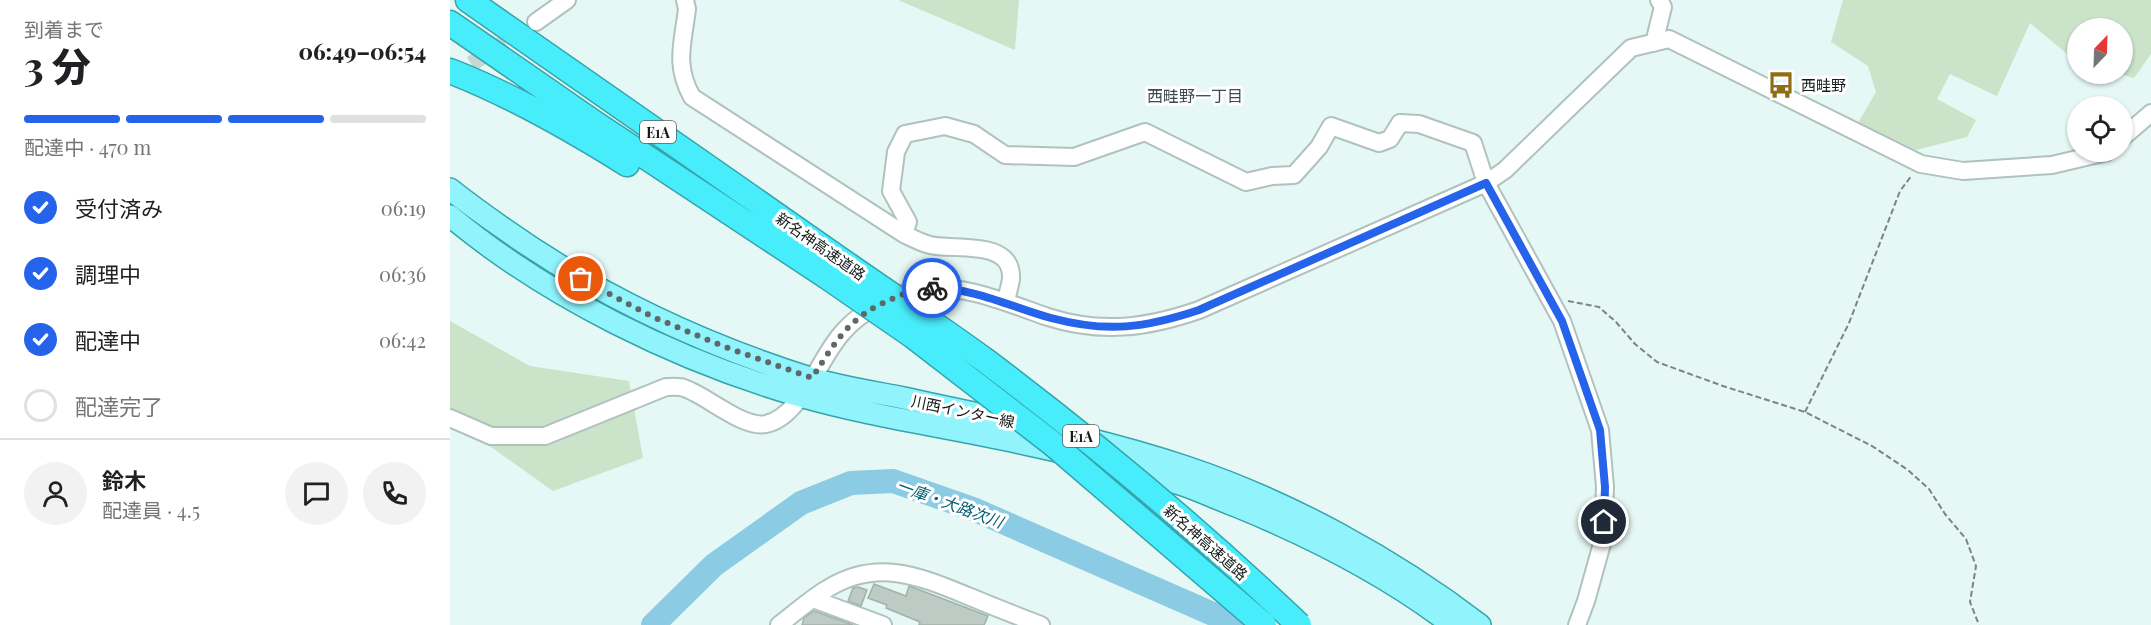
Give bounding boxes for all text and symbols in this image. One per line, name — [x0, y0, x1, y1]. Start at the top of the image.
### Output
text: 到着まで — [24, 15, 104, 42]
north arrow — [2067, 18, 2133, 84]
map controls — [2067, 18, 2133, 162]
text: 06:49–06:54 — [298, 36, 426, 66]
text: 3 分 — [24, 39, 91, 91]
bus stop icon: 西畦野 — [1766, 70, 1796, 100]
place label: 西畦野 — [1801, 75, 1846, 95]
district label: 西畦野一丁目 — [1147, 85, 1243, 106]
button: locate — [2067, 96, 2133, 162]
road number: E1A — [640, 121, 676, 143]
text: 配達中 · 470 m — [24, 133, 151, 160]
icon: check — [24, 191, 57, 224]
text: 受付済み — [75, 193, 163, 223]
text: 06:19 — [381, 194, 426, 221]
street label: 新名神高速道路 — [772, 208, 870, 284]
pin — [555, 253, 606, 304]
icon: check — [24, 257, 57, 290]
courier — [902, 258, 962, 318]
text: 調理中 — [75, 259, 141, 289]
text: 06:36 — [379, 260, 426, 287]
icon: bag — [564, 262, 597, 295]
icon: bike — [916, 272, 949, 305]
icon: check — [24, 323, 57, 356]
text: 配達中 — [75, 325, 141, 355]
text: 06:42 — [379, 326, 426, 353]
street label: 川西インター線 — [910, 390, 1016, 432]
text: 配達完了 — [75, 391, 163, 421]
road number: E1A — [1063, 425, 1099, 447]
button: person — [24, 462, 87, 525]
button: chat — [285, 462, 348, 525]
button: phone — [363, 462, 426, 525]
text: 鈴木 — [102, 465, 146, 495]
water label: 一庫・大路次川 — [894, 474, 1008, 533]
text: 配達員 · 4.5 — [102, 496, 200, 523]
pin — [1578, 496, 1629, 547]
street label: 新名神高速道路 — [1160, 500, 1252, 584]
icon: home — [1587, 505, 1620, 538]

